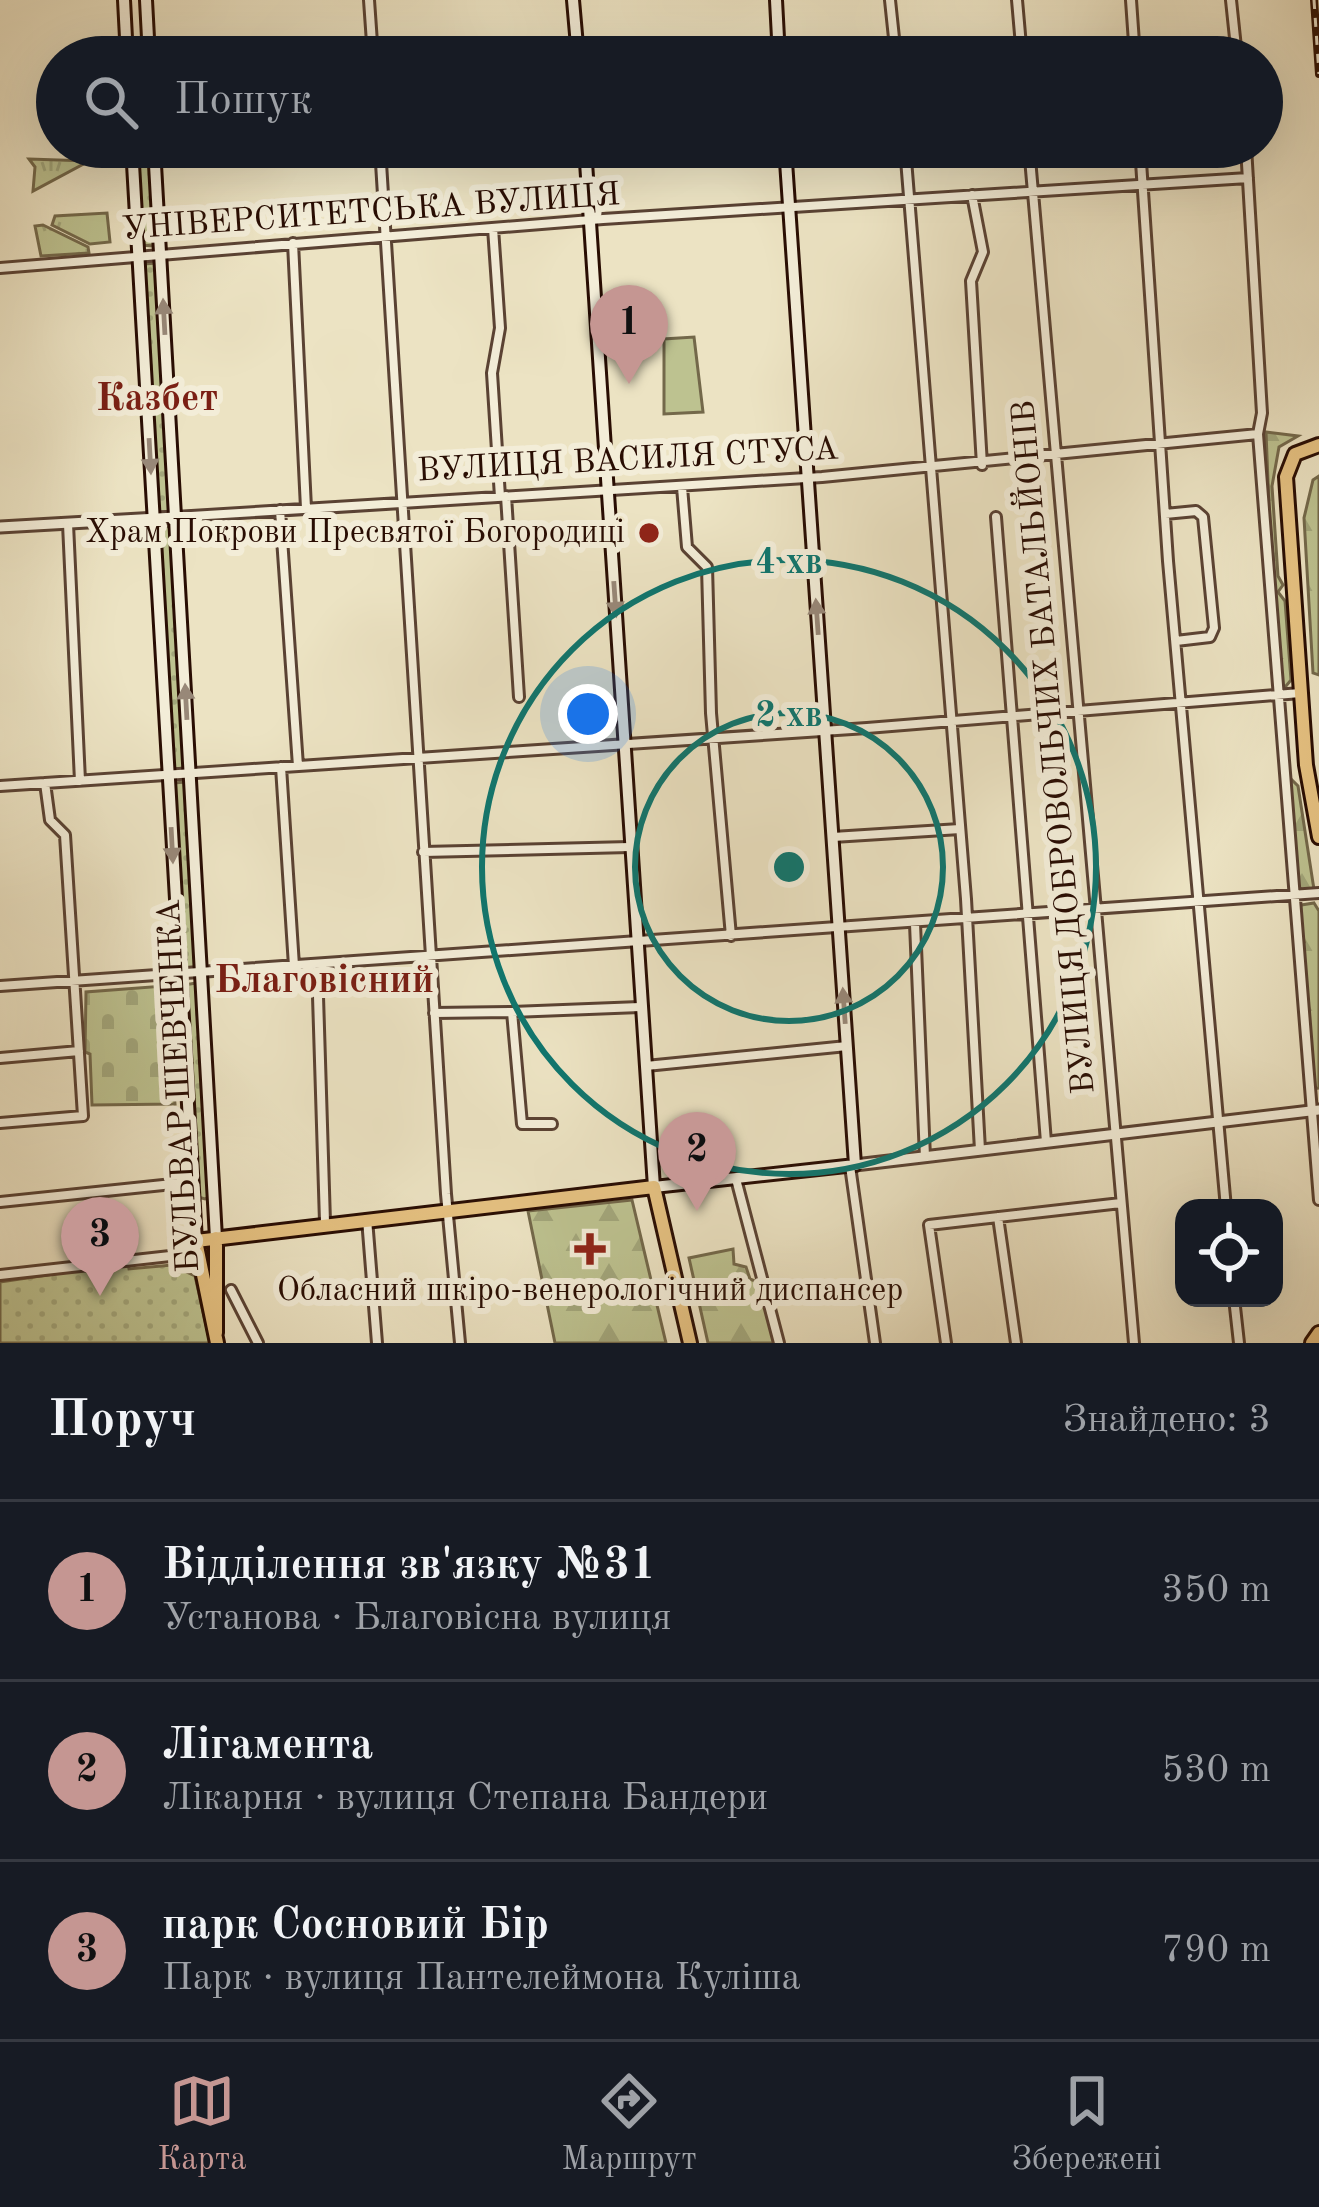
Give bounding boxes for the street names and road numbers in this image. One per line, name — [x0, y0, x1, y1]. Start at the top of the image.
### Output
street label: УНІВЕРСИТЕТСЬКА ВУЛИЦЯ — [121, 179, 621, 247]
street label: ВУЛИЦЯ ДОБРОВОЛЬЧИХ БАТАЛЬЙОНІВ — [1000, 399, 1102, 1096]
street label: ВУЛИЦЯ ВАСИЛЯ СТУСА — [416, 433, 840, 489]
street label: БУЛЬВАР ШЕВЧЕНКА — [154, 899, 206, 1273]

